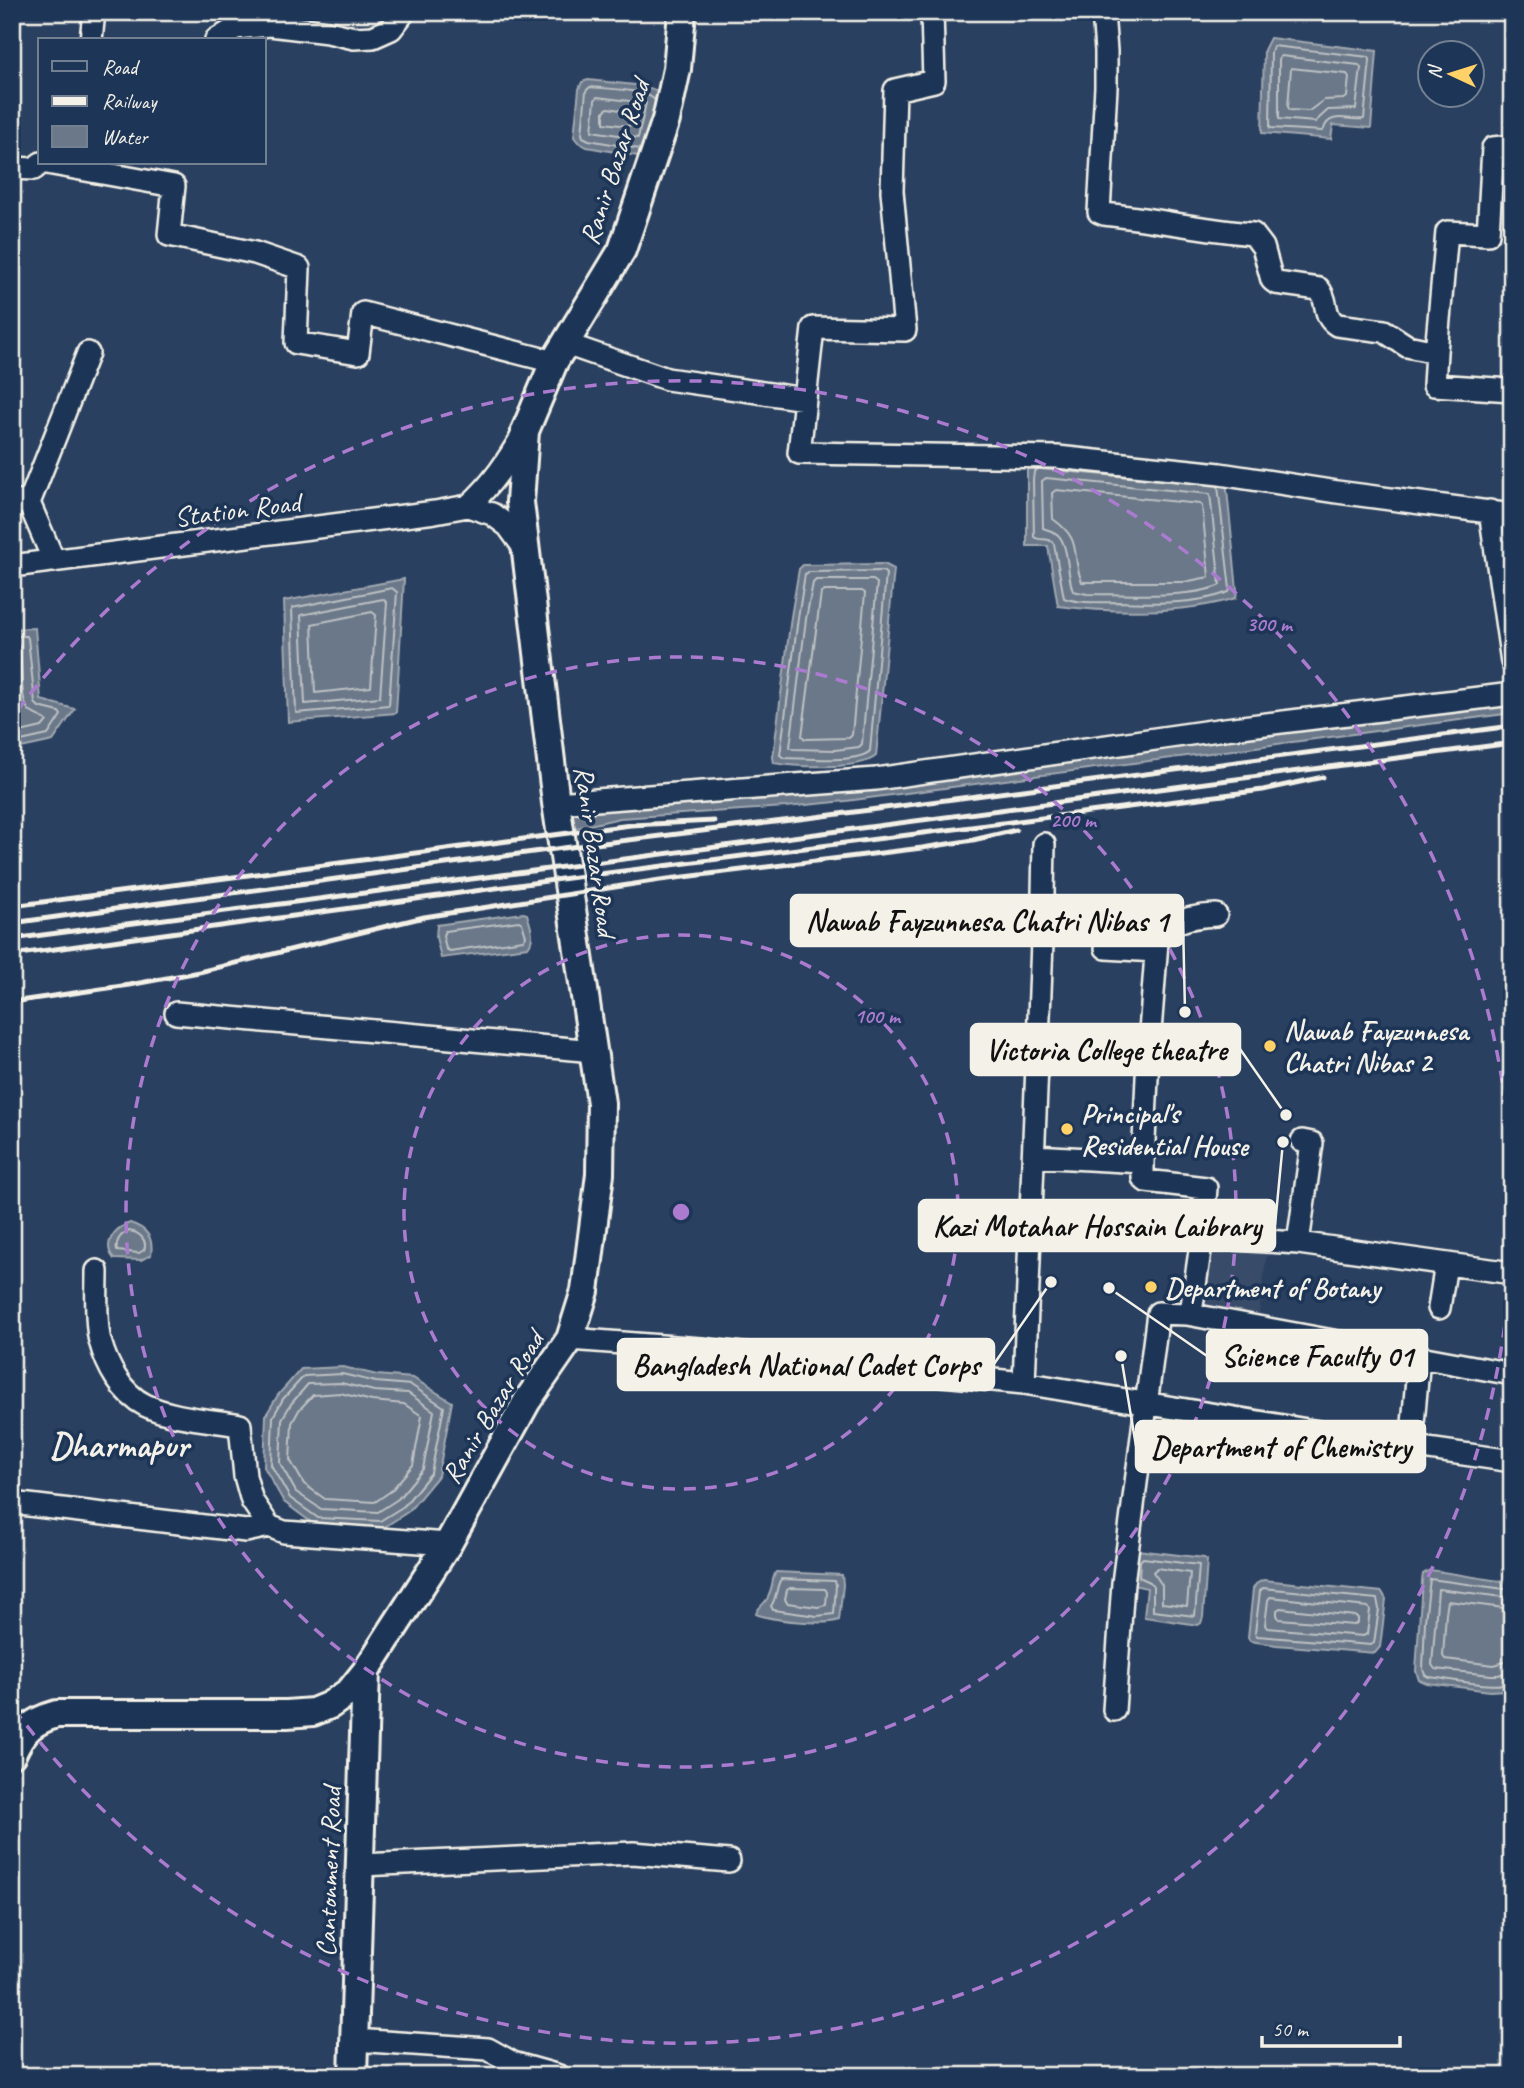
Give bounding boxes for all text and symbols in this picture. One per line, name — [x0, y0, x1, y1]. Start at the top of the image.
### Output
legend — [38, 38, 266, 164]
north arrow — [1416, 38, 1486, 108]
text: Road — [102, 54, 141, 80]
text: N — [1423, 63, 1448, 80]
street label: Ranir Bazar Road — [571, 71, 659, 249]
text: Railway — [102, 88, 158, 114]
text: Water — [102, 124, 149, 150]
street label: Station Road — [172, 484, 306, 535]
text: 300 m — [1246, 611, 1294, 637]
street label: Ranir Bazar Road — [566, 764, 625, 942]
text: 200 m — [1050, 807, 1098, 833]
callout: Nawab Fayzunnesa Chatri Nibas 1 — [791, 895, 1183, 946]
text: Nawab Fayzunnesa Chatri Nibas 1 — [806, 902, 1172, 940]
text: 100 m — [854, 1003, 902, 1029]
place label: Nawab Fayzunnesa Chatri Nibas 2 — [1284, 1013, 1470, 1080]
callout: Victoria College theatre — [971, 1024, 1240, 1075]
text: Victoria College theatre — [986, 1031, 1229, 1069]
marker: Nawab Fayzunnesa Chatri Nibas 2 — [1262, 1038, 1278, 1054]
place label: Principal's Residential House — [1081, 1096, 1251, 1163]
marker: Principal's Residential House — [1059, 1121, 1075, 1137]
centre of rings — [669, 1200, 693, 1224]
callout: Kazi Motahar Hossain Laibrary — [919, 1200, 1275, 1251]
text: Kazi Motahar Hossain Laibrary — [933, 1207, 1264, 1246]
place label: Department of Botany — [1165, 1270, 1383, 1305]
marker: Department of Botany — [1143, 1279, 1159, 1295]
street label: Ranir Bazar Road — [433, 1321, 554, 1490]
callout: Science Faculty 01 — [1207, 1330, 1427, 1381]
text: Science Faculty 01 — [1221, 1337, 1416, 1375]
callout: Bangladesh National Cadet Corps — [618, 1339, 994, 1390]
text: Bangladesh National Cadet Corps — [632, 1346, 983, 1384]
callout: Department of Chemistry — [1136, 1421, 1425, 1472]
district label: Dharmapur — [50, 1423, 192, 1468]
text: Department of Chemistry — [1151, 1428, 1414, 1466]
street label: Cantonment Road — [308, 1782, 349, 1958]
scale bar — [1262, 2004, 1400, 2048]
text: 50 m — [1272, 2016, 1310, 2042]

